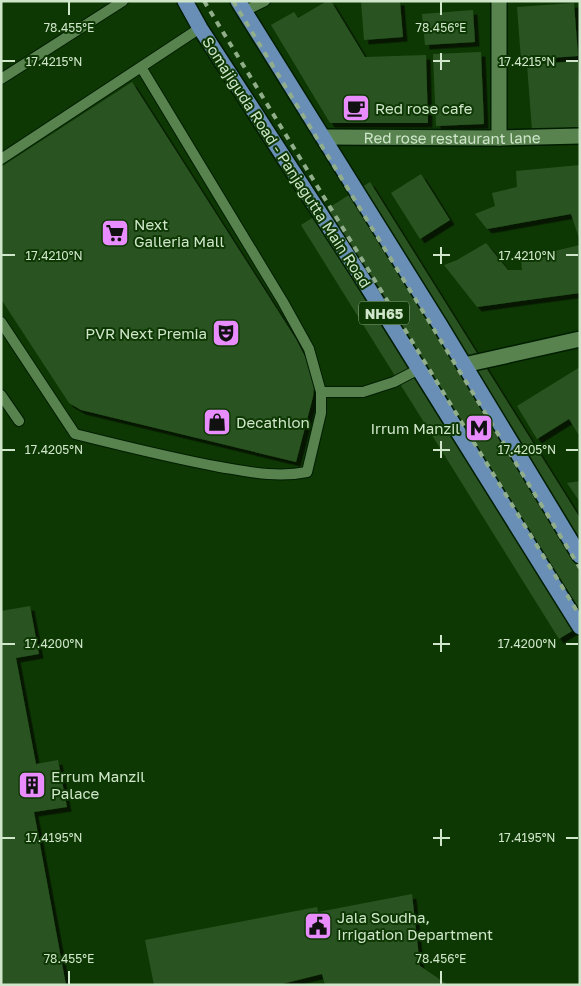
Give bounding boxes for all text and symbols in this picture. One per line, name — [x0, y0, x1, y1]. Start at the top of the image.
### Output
text: 78.455°E — [44, 20, 94, 35]
text: 78.456°E — [416, 20, 466, 35]
street label: Somajiguda Road - Panjagutta Main Road — [199, 33, 375, 291]
text: 17.4215°N — [26, 54, 82, 69]
text: 17.4215°N — [499, 54, 555, 69]
cafe icon: Red rose cafe — [341, 93, 371, 123]
place label: Red rose cafe — [375, 99, 473, 117]
street label: Red rose restaurant lane — [363, 128, 541, 147]
place label: Next Galleria Mall — [134, 215, 224, 250]
supermarket icon: Next Galleria Mall — [100, 218, 130, 248]
text: 17.4210°N — [25, 248, 83, 263]
text: 17.4210°N — [498, 248, 556, 263]
road number: NH65 — [359, 302, 409, 324]
theatre icon: PVR Next Premia — [211, 318, 241, 348]
place label: PVR Next Premia — [85, 324, 207, 342]
shop icon: Decathlon — [202, 407, 232, 437]
place label: Decathlon — [236, 413, 310, 431]
metro station icon: Irrum Manzil — [464, 413, 494, 443]
place label: Irrum Manzil — [370, 419, 460, 437]
text: 17.4205°N — [25, 442, 83, 457]
text: 17.4205°N — [498, 442, 556, 457]
text: 17.4200°N — [25, 636, 83, 651]
text: 17.4200°N — [498, 636, 556, 651]
place label: Errum Manzil Palace — [51, 767, 145, 802]
building icon: Errum Manzil Palace — [17, 770, 47, 800]
text: 17.4195°N — [26, 830, 82, 845]
text: 17.4195°N — [499, 830, 555, 845]
place label: Jala Soudha, Irrigation Department — [337, 908, 493, 943]
public building icon: Jala Soudha, Irrigation Department — [303, 911, 333, 941]
text: 78.455°E — [44, 951, 94, 966]
text: 78.456°E — [416, 951, 466, 966]

